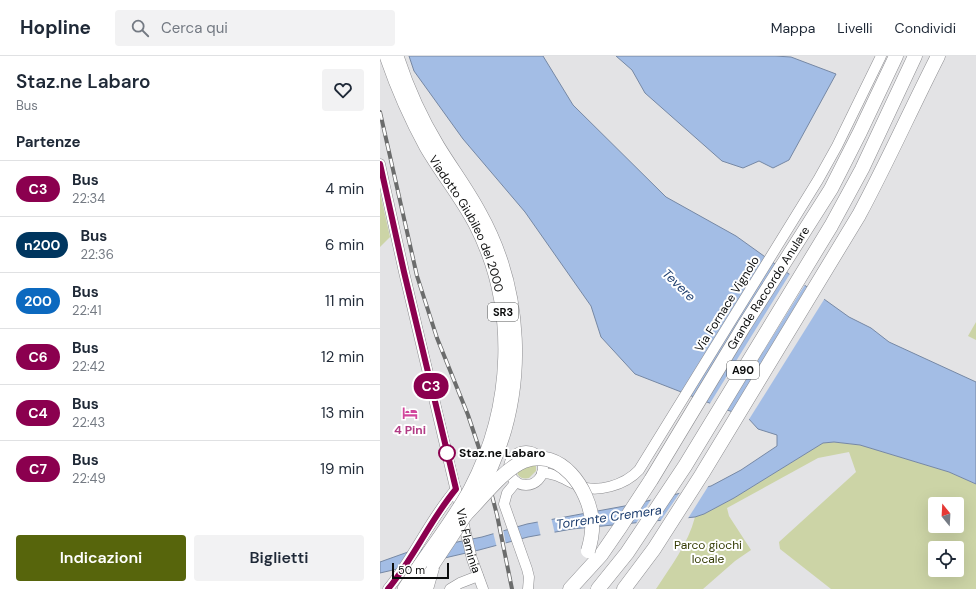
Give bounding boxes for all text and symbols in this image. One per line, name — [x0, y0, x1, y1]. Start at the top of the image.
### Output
search box — [115, 10, 395, 46]
text: Hopline — [20, 15, 91, 40]
icon: search — [129, 17, 151, 39]
text: Cerca qui — [161, 18, 228, 38]
text: Mappa — [771, 19, 815, 37]
text: Livelli — [837, 19, 873, 37]
text: Condividi — [895, 19, 956, 37]
text: Staz.ne Labaro — [16, 69, 151, 94]
button: heart — [322, 69, 364, 111]
text: Bus — [16, 97, 38, 114]
text: Partenze — [16, 132, 81, 152]
street label: Viadotto Giubileo del 2000 — [425, 152, 507, 294]
text: Bus — [72, 170, 99, 190]
text: 4 min — [325, 179, 364, 199]
text: C3 — [29, 180, 47, 198]
text: 22:34 — [72, 190, 105, 207]
street label: Grande Raccordo Anulare — [723, 223, 813, 353]
text: Bus — [80, 226, 107, 246]
text: 6 min — [325, 235, 364, 255]
text: n200 — [24, 236, 60, 254]
text: 22:36 — [80, 246, 114, 263]
street label: Via Fornace Vignolo — [691, 253, 763, 355]
water label: Tevere — [659, 265, 699, 305]
text: Bus — [72, 282, 99, 302]
text: 11 min — [325, 291, 364, 311]
text: 200 — [24, 292, 52, 310]
text: 22:41 — [72, 302, 102, 319]
road number: SR3 — [488, 303, 518, 321]
text: Bus — [72, 338, 99, 358]
text: 12 min — [321, 347, 364, 367]
text: C6 — [28, 348, 48, 366]
text: 22:42 — [72, 358, 105, 375]
road number: A90 — [727, 361, 759, 379]
line badge: C3 — [413, 373, 449, 399]
text: C3 — [422, 377, 440, 395]
text: Bus — [72, 394, 99, 414]
text: 13 min — [321, 403, 364, 423]
text: C4 — [28, 404, 48, 422]
hotel icon: 4 Pini — [401, 404, 419, 422]
text: 22:43 — [72, 414, 105, 431]
place label: 4 Pini — [394, 422, 426, 438]
marker: Staz.ne Labaro — [438, 444, 456, 462]
place label: Staz.ne Labaro — [459, 445, 546, 461]
text: Bus — [72, 450, 99, 470]
text: 19 min — [320, 459, 364, 479]
text: C7 — [29, 460, 47, 478]
text: 22:49 — [72, 470, 106, 487]
north arrow — [928, 497, 964, 533]
map controls — [928, 497, 964, 577]
water label: Torrente Cremera — [555, 501, 663, 533]
street label: Via Flaminia — [452, 507, 485, 575]
button: Indicazioni — [16, 535, 186, 581]
button: Biglietti — [194, 535, 364, 581]
park label: Parco giochi locale — [674, 537, 742, 567]
button: locate — [928, 541, 964, 577]
scale bar — [392, 561, 449, 580]
text: 50 m — [398, 563, 425, 577]

